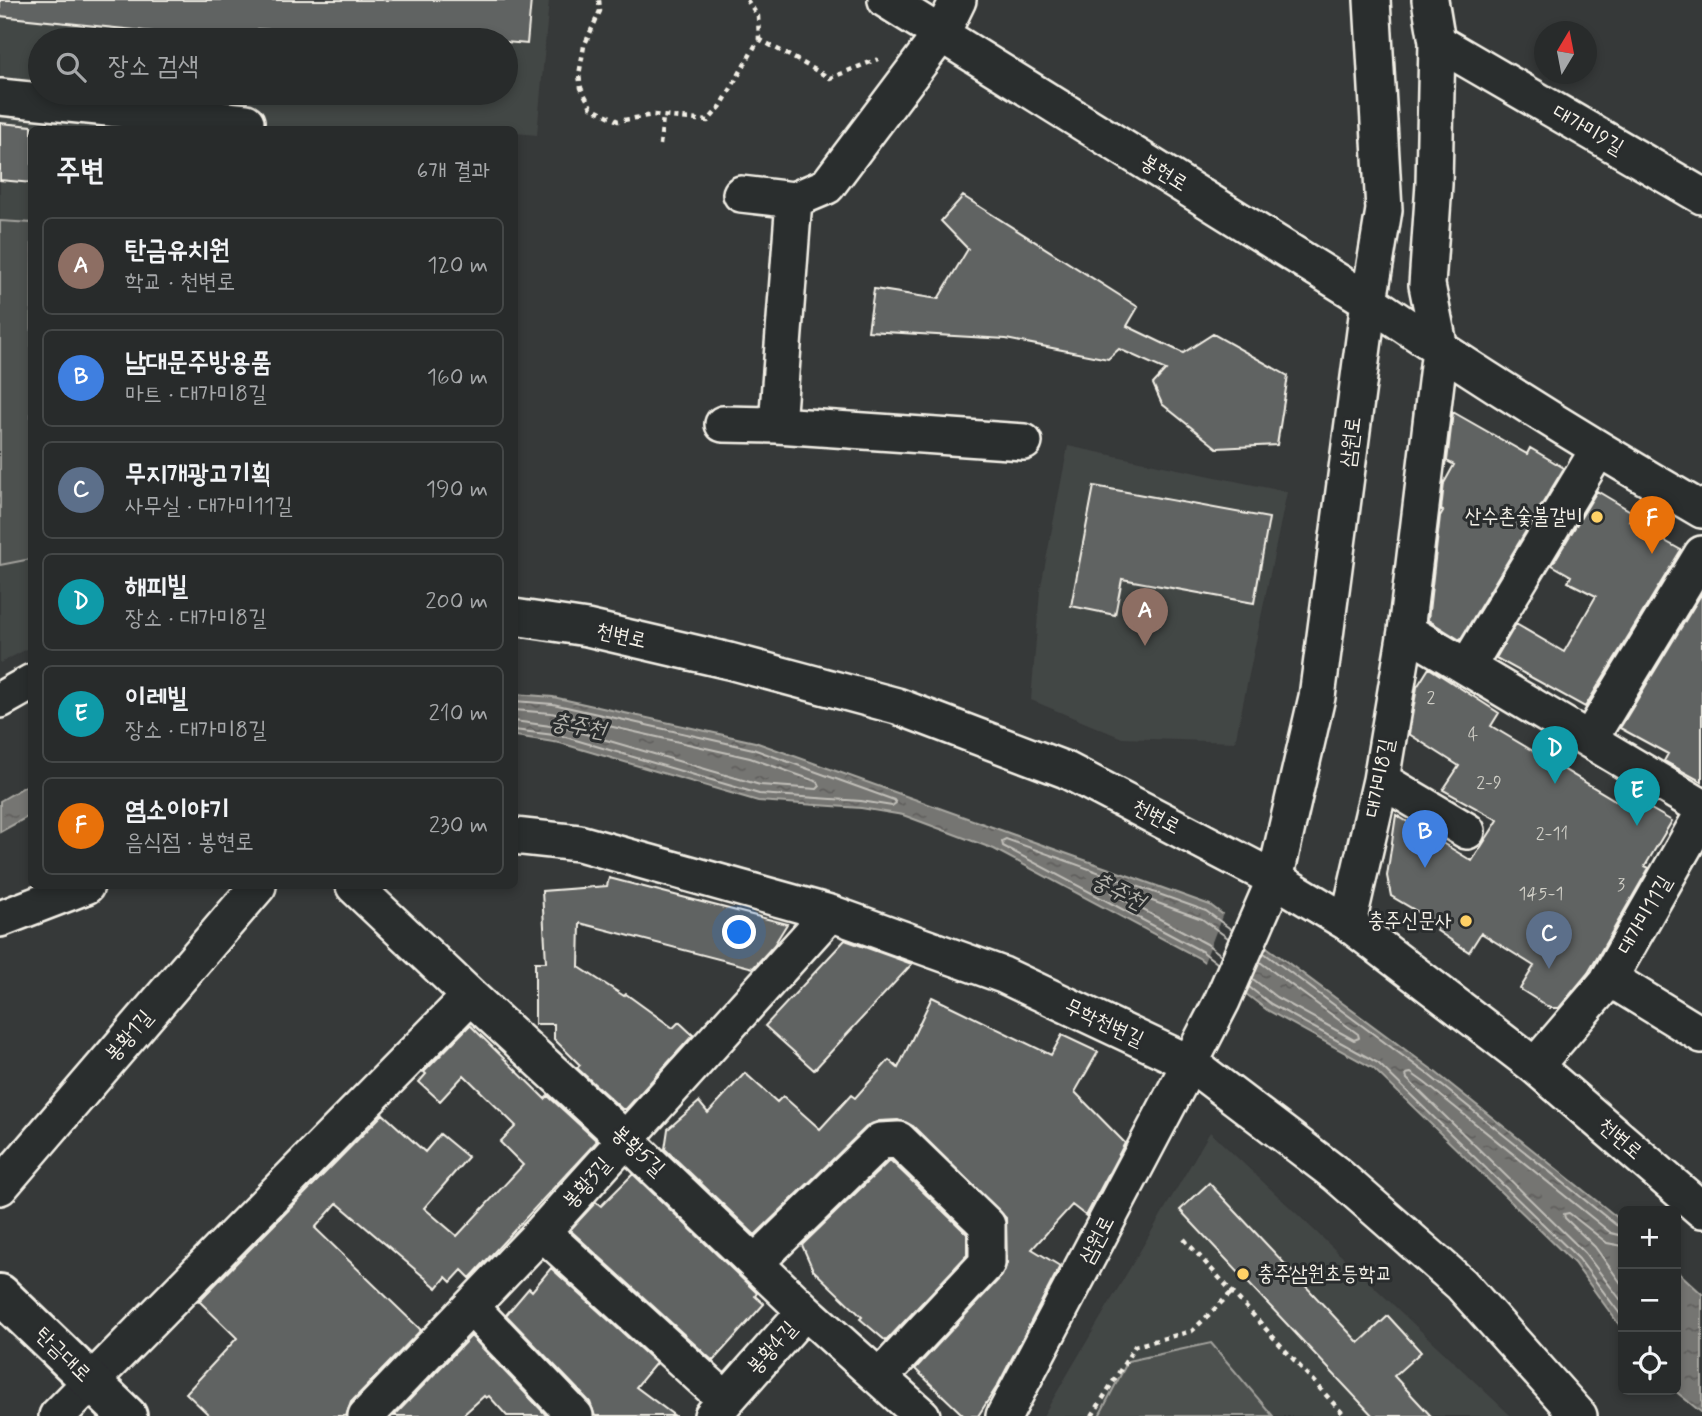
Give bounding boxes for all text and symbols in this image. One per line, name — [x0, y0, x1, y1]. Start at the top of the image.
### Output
north arrow — [1534, 21, 1597, 84]
search box — [28, 28, 518, 105]
icon: search — [52, 48, 90, 86]
text: 장소 검색 — [108, 50, 199, 84]
street label: 대가미9길 — [1547, 98, 1629, 162]
street label: 봉현로 — [1135, 148, 1193, 198]
text: 주변 — [56, 152, 104, 191]
text: 6개 결과 — [416, 157, 490, 187]
text: 탄금유치원 — [125, 234, 230, 268]
text: A — [73, 251, 89, 281]
text: 120 m — [427, 251, 488, 281]
text: 학교 · 천변로 — [125, 268, 235, 298]
text: 남대문주방용품 — [125, 346, 271, 380]
text: B — [74, 363, 88, 393]
text: 160 m — [427, 363, 488, 393]
text: 마트 · 대가미8길 — [125, 380, 267, 410]
street label: 삼원로 — [1334, 415, 1368, 469]
text: 무지개광고기획 — [125, 458, 271, 492]
text: C — [73, 475, 89, 505]
text: 190 m — [426, 475, 488, 505]
text: 사무실 · 대가미11길 — [125, 492, 293, 522]
pin: F — [1629, 496, 1675, 554]
place label: 산수촌숯불갈비 — [1465, 503, 1583, 531]
marker: 산수촌숯불갈비 — [1589, 509, 1605, 525]
text: 해피빌 — [125, 570, 188, 604]
text: D — [73, 587, 89, 617]
text: 200 m — [425, 587, 488, 617]
pin: A — [1122, 588, 1168, 646]
text: 장소 · 대가미8길 — [125, 604, 267, 634]
street label: 천변로 — [593, 617, 649, 655]
text: 이레빌 — [125, 682, 188, 716]
house number: 2 — [1427, 686, 1436, 710]
text: E — [74, 699, 88, 729]
text: 210 m — [428, 699, 488, 729]
water label: 충주천 — [548, 707, 610, 747]
text: 장소 · 대가미8길 — [125, 716, 267, 746]
house number: 4 — [1468, 723, 1478, 747]
pin: D — [1532, 726, 1578, 784]
street label: 대가미8길 — [1359, 736, 1401, 820]
pin: E — [1614, 768, 1660, 826]
house number: 2-9 — [1476, 771, 1502, 795]
street label: 천변로 — [1127, 793, 1185, 841]
text: 염소이야기 — [125, 794, 230, 828]
pin: B — [1402, 810, 1448, 868]
text: F — [75, 811, 87, 841]
text: 230 m — [429, 811, 488, 841]
house number: 2-11 — [1536, 822, 1568, 846]
text: 음식점 · 봉현로 — [125, 828, 254, 858]
water label: 충주천 — [1086, 866, 1152, 919]
street label: 대가미11길 — [1611, 871, 1679, 959]
house number: 3 — [1617, 873, 1625, 897]
house number: 145-1 — [1518, 882, 1564, 906]
place label: 충주신문사 — [1368, 907, 1452, 935]
pin: C — [1526, 911, 1572, 969]
marker: 충주신문사 — [1458, 913, 1474, 929]
your location — [722, 915, 756, 949]
street label: 무학천변길 — [1060, 992, 1148, 1054]
street label: 봉황1길 — [99, 1004, 159, 1068]
street label: 천변로 — [1592, 1112, 1648, 1166]
street label: 봉황5길 — [605, 1119, 671, 1183]
street label: 봉황3길 — [556, 1151, 618, 1215]
map controls — [1618, 1206, 1681, 1395]
button: + — [1618, 1206, 1681, 1269]
street label: 삼원로 — [1073, 1211, 1121, 1269]
place label: 충주삼원초등학교 — [1257, 1260, 1392, 1288]
marker: 충주삼원초등학교 — [1235, 1266, 1251, 1282]
button: − — [1618, 1269, 1681, 1332]
street label: 봉황4길 — [741, 1315, 804, 1381]
street label: 탄금대로 — [29, 1321, 97, 1389]
button: locate — [1618, 1332, 1681, 1395]

